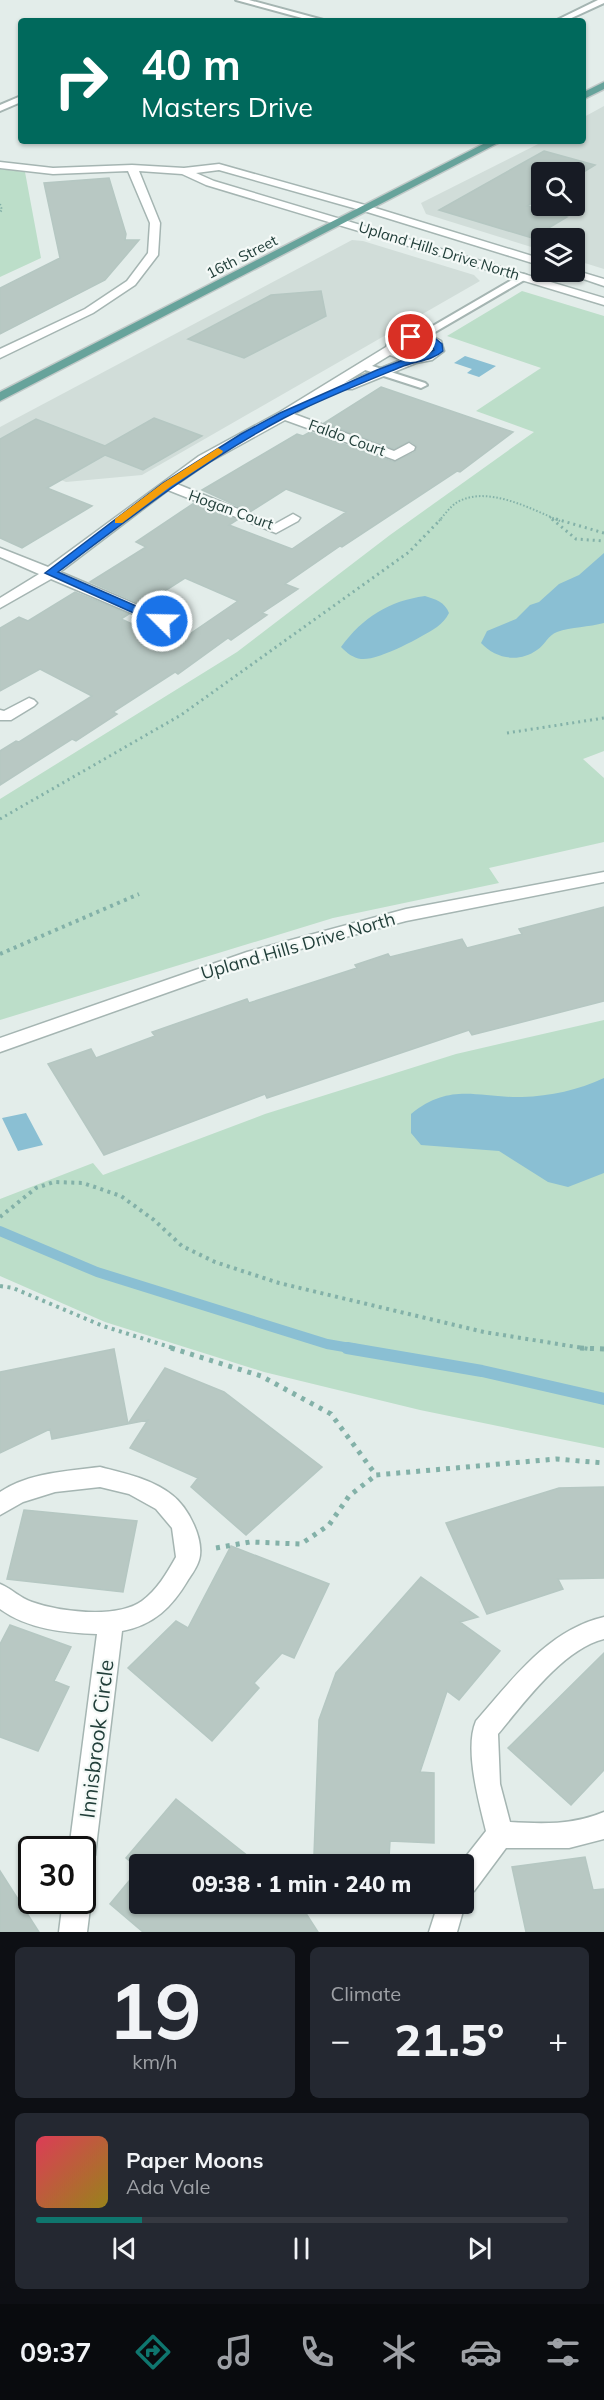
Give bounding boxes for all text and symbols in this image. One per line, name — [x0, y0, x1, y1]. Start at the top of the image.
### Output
text: 40 m — [141, 38, 241, 91]
icon: right — [42, 42, 120, 120]
text: Masters Drive — [141, 90, 313, 124]
map controls — [531, 162, 585, 282]
button: search — [531, 162, 585, 216]
street label: Upland Hills Drive North — [356, 217, 522, 284]
button: layers — [531, 228, 585, 282]
street label: 16th Street — [203, 231, 281, 283]
pin — [385, 311, 436, 362]
icon: arrive — [394, 320, 427, 353]
street label: Faldo Court — [306, 415, 388, 460]
street label: Hogan Court — [186, 485, 276, 534]
position arrow — [130, 589, 194, 653]
street label: Upland Hills Drive North — [198, 907, 398, 984]
street label: Innisbrook Circle — [73, 1658, 119, 1820]
speed limit sign: 30 — [18, 1836, 96, 1914]
text: 09:38 · 1 min · 240 m — [192, 1870, 411, 1898]
text: 19 — [108, 1961, 202, 2059]
text: Climate — [331, 1981, 401, 2006]
text: 21.5° — [394, 2011, 504, 2067]
text: − — [331, 2019, 350, 2060]
text: + — [548, 2019, 568, 2060]
text: km/h — [132, 2049, 177, 2074]
text: Paper Moons — [126, 2146, 264, 2174]
text: Ada Vale — [126, 2174, 210, 2199]
icon: previous — [108, 2232, 141, 2265]
icon: pause — [285, 2232, 318, 2265]
icon: next — [463, 2232, 496, 2265]
icon: directions — [132, 2331, 174, 2373]
icon: music — [214, 2331, 256, 2373]
icon: phone — [296, 2331, 338, 2373]
icon: climate — [378, 2331, 420, 2373]
icon: car — [460, 2331, 502, 2373]
icon: filters — [542, 2331, 584, 2373]
text: 09:37 — [20, 2335, 92, 2369]

